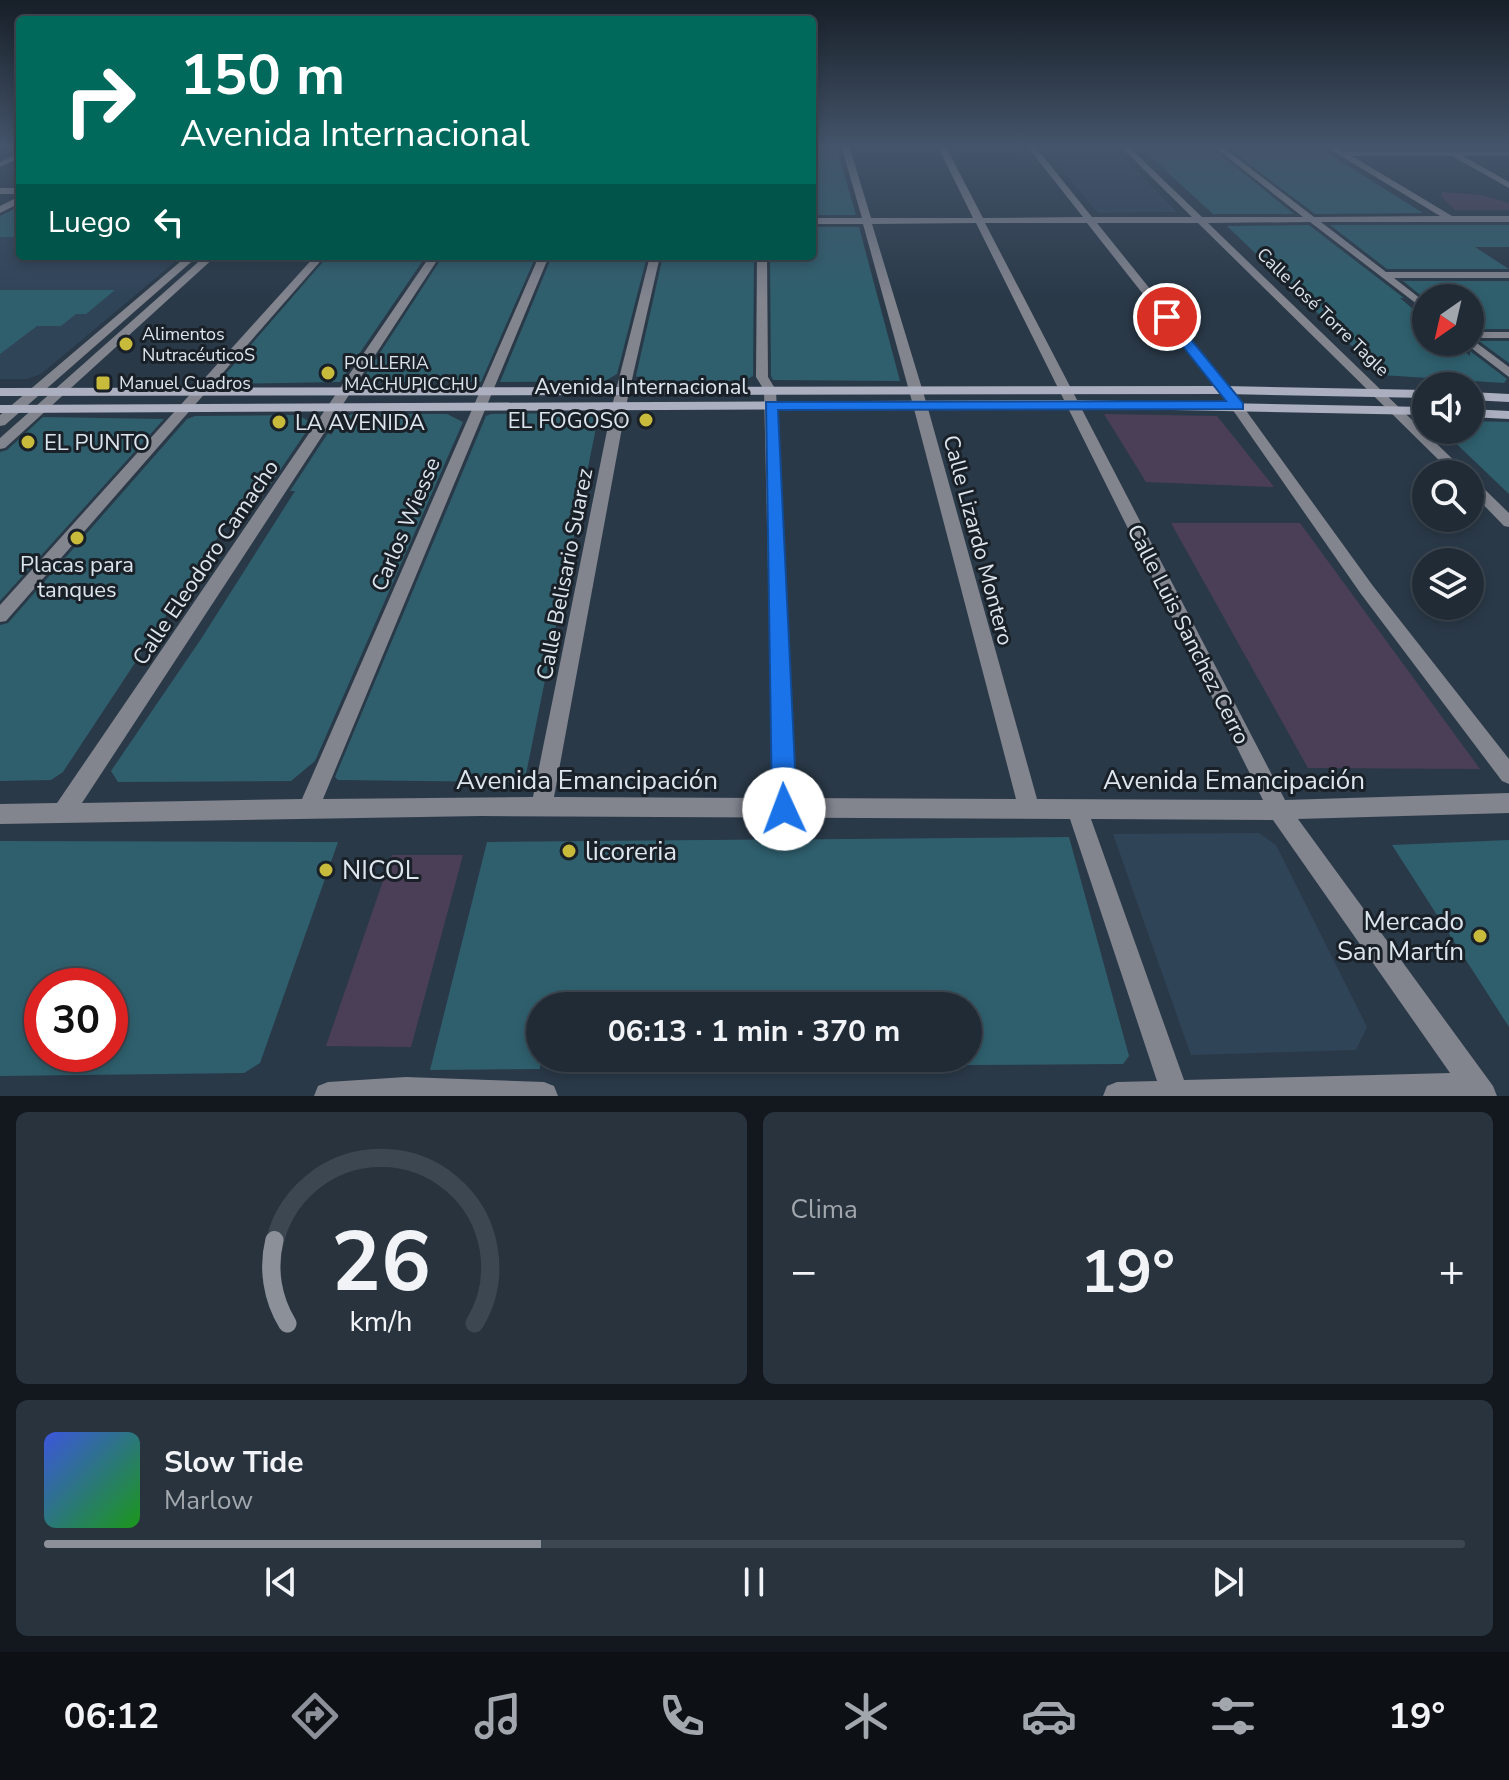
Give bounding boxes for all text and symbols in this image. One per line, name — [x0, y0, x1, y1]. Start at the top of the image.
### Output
text: 150 m — [180, 37, 345, 114]
icon: right — [48, 48, 152, 152]
text: Avenida Internacional — [180, 110, 530, 159]
icon: left — [147, 200, 191, 244]
text: Luego — [48, 202, 131, 243]
street label: Calle José Torre Tagle — [1251, 242, 1395, 382]
pin — [1133, 283, 1201, 351]
north arrow — [1412, 284, 1484, 356]
map controls — [1412, 284, 1484, 620]
icon: arrive — [1145, 295, 1189, 339]
place label: Alimentos NutracéuticoS — [142, 322, 255, 367]
marker: Alimentos NutracéuticoS — [117, 335, 135, 353]
place label: POLLERIA MACHUPICCHU — [344, 351, 478, 396]
marker: POLLERIA MACHUPICCHU — [319, 364, 337, 382]
place label: Manuel Cuadros — [119, 371, 251, 395]
street label: Avenida Internacional — [534, 372, 748, 402]
button: sound — [1412, 372, 1484, 444]
marker: Manuel Cuadros — [94, 374, 112, 392]
place label: EL FOGOSO — [508, 406, 630, 436]
place label: LA AVENIDA — [295, 408, 425, 438]
marker: EL FOGOSO — [637, 411, 655, 429]
marker: LA AVENIDA — [270, 413, 288, 431]
place label: EL PUNTO — [44, 428, 150, 458]
street label: Calle Lizardo Montero — [936, 432, 1021, 649]
marker: EL PUNTO — [19, 433, 37, 451]
street label: Carlos Wiesse — [364, 453, 448, 596]
street label: Calle Eleodoro Camacho — [126, 454, 286, 671]
button: search — [1412, 460, 1484, 532]
street label: Calle Belisario Suarez — [530, 466, 600, 682]
street label: Calle Luis Sanchez Cerro — [1120, 519, 1257, 750]
marker: Placas para tanques — [68, 529, 86, 547]
button: layers — [1412, 548, 1484, 620]
place label: Placas para tanques — [20, 550, 134, 605]
street label: Avenida Emancipación — [456, 763, 718, 798]
street label: Avenida Emancipación — [1103, 763, 1365, 798]
position arrow — [742, 767, 826, 851]
place label: licoreria — [585, 834, 677, 869]
marker: licoreria — [560, 842, 578, 860]
place label: NICOL — [342, 853, 419, 888]
marker: NICOL — [317, 861, 335, 879]
place label: Mercado San Martín — [1337, 904, 1464, 969]
marker: Mercado San Martín — [1471, 927, 1489, 945]
speed limit sign: 30 — [24, 968, 128, 1072]
text: 06:13 · 1 min · 370 m — [608, 1011, 900, 1052]
text: Clima — [791, 1192, 858, 1227]
text: 26 — [331, 1206, 431, 1319]
text: 19° — [1080, 1231, 1175, 1313]
text: − — [791, 1242, 817, 1302]
text: + — [1439, 1242, 1465, 1302]
text: km/h — [350, 1302, 413, 1341]
text: Slow Tide — [164, 1442, 304, 1483]
text: Marlow — [164, 1483, 253, 1518]
icon: previous — [259, 1560, 303, 1604]
icon: pause — [732, 1560, 776, 1604]
icon: next — [1206, 1560, 1250, 1604]
icon: directions — [287, 1688, 343, 1744]
icon: music — [470, 1688, 526, 1744]
icon: phone — [654, 1688, 710, 1744]
icon: climate — [838, 1688, 894, 1744]
icon: car — [1021, 1688, 1077, 1744]
icon: filters — [1205, 1688, 1261, 1744]
text: 06:12 — [64, 1692, 159, 1741]
text: 19° — [1388, 1692, 1445, 1741]

